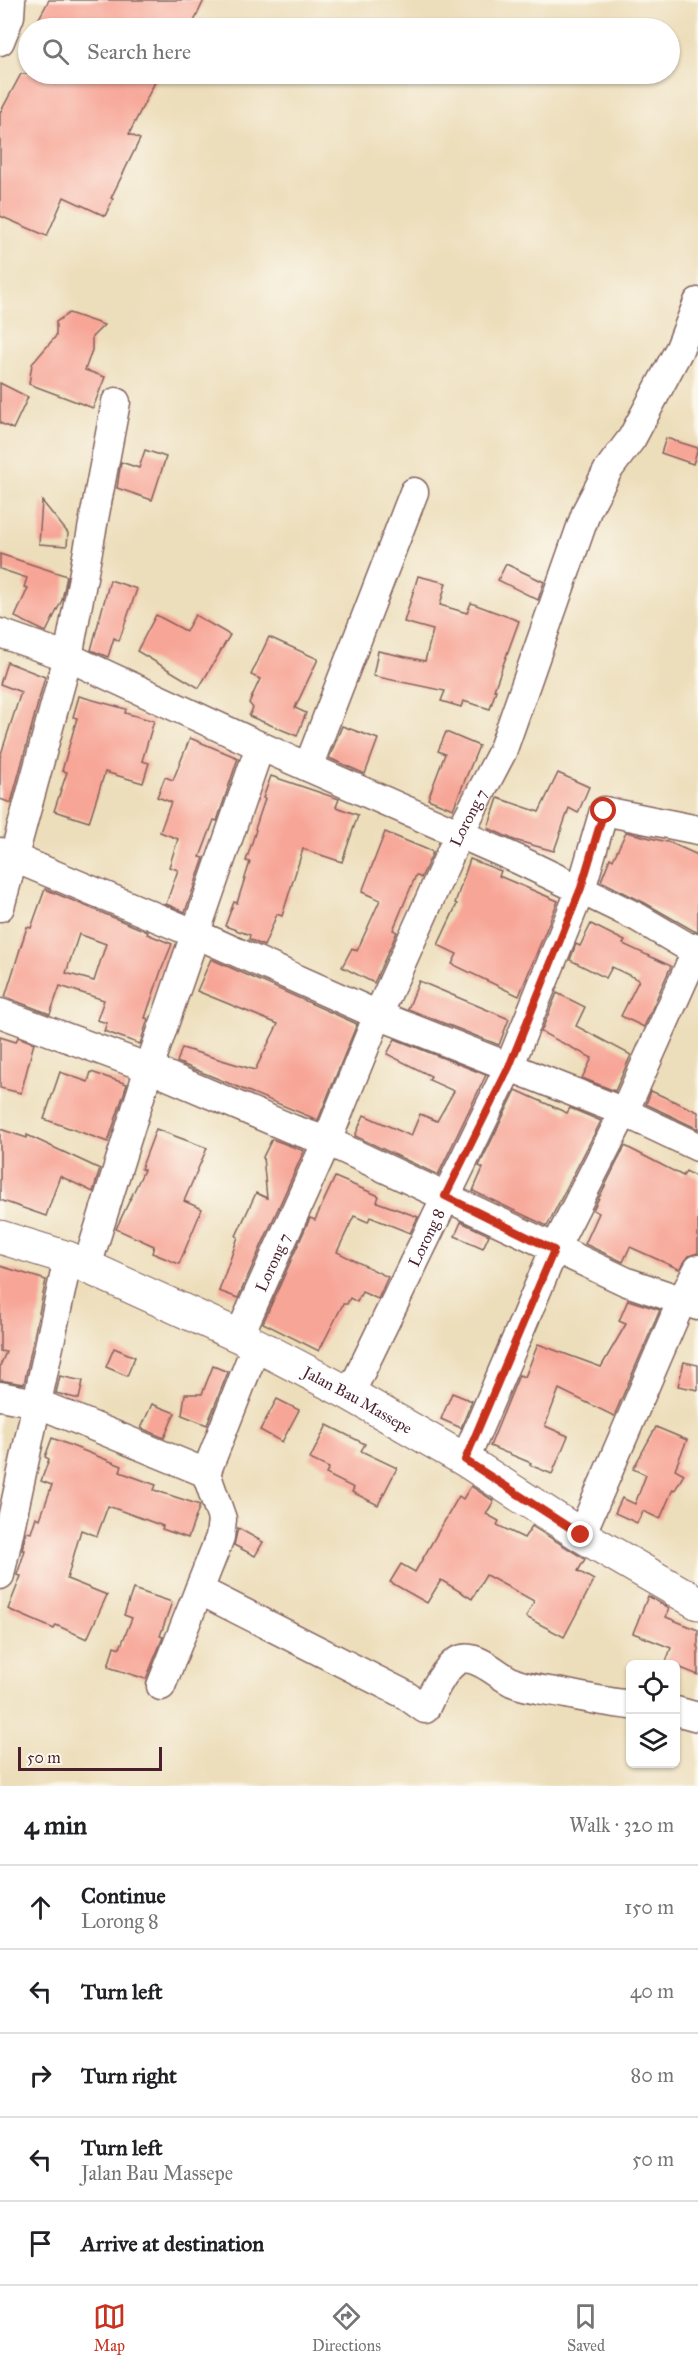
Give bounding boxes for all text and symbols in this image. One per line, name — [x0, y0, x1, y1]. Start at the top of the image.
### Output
search box — [18, 18, 680, 84]
icon: search — [39, 35, 72, 68]
text: Search here — [87, 38, 191, 65]
street label: Lorong 7 — [445, 785, 491, 849]
route start — [590, 797, 616, 823]
street label: Lorong 8 — [404, 1205, 448, 1270]
street label: Lorong 7 — [251, 1230, 294, 1294]
street label: Jalan Bau Massepe — [298, 1361, 416, 1437]
route end — [567, 1521, 593, 1547]
map controls — [626, 1660, 680, 1768]
button: locate — [626, 1660, 680, 1714]
button: layers — [626, 1714, 680, 1768]
scale bar — [18, 1744, 162, 1772]
text: 50 m — [27, 1748, 61, 1767]
text: 4 min — [24, 1809, 87, 1841]
text: Walk · 320 m — [569, 1813, 674, 1837]
text: Continue — [81, 1882, 166, 1909]
icon: ahead — [24, 1891, 57, 1924]
text: 150 m — [624, 1895, 674, 1919]
text: Lorong 8 — [81, 1909, 159, 1933]
icon: left — [24, 1975, 57, 2008]
text: Turn left — [81, 1978, 163, 2005]
text: 40 m — [630, 1979, 674, 2003]
icon: right — [24, 2059, 57, 2092]
text: Turn right — [81, 2062, 177, 2089]
text: 80 m — [631, 2063, 674, 2087]
text: Turn left — [81, 2134, 163, 2161]
icon: left — [24, 2143, 57, 2176]
text: 50 m — [632, 2147, 674, 2171]
text: Jalan Bau Massepe — [81, 2161, 233, 2185]
icon: arrive — [24, 2227, 57, 2260]
text: Arrive at destination — [81, 2230, 264, 2257]
tab: Map — [93, 2300, 126, 2355]
tab: Directions — [312, 2300, 381, 2355]
tab: Saved — [567, 2300, 605, 2355]

